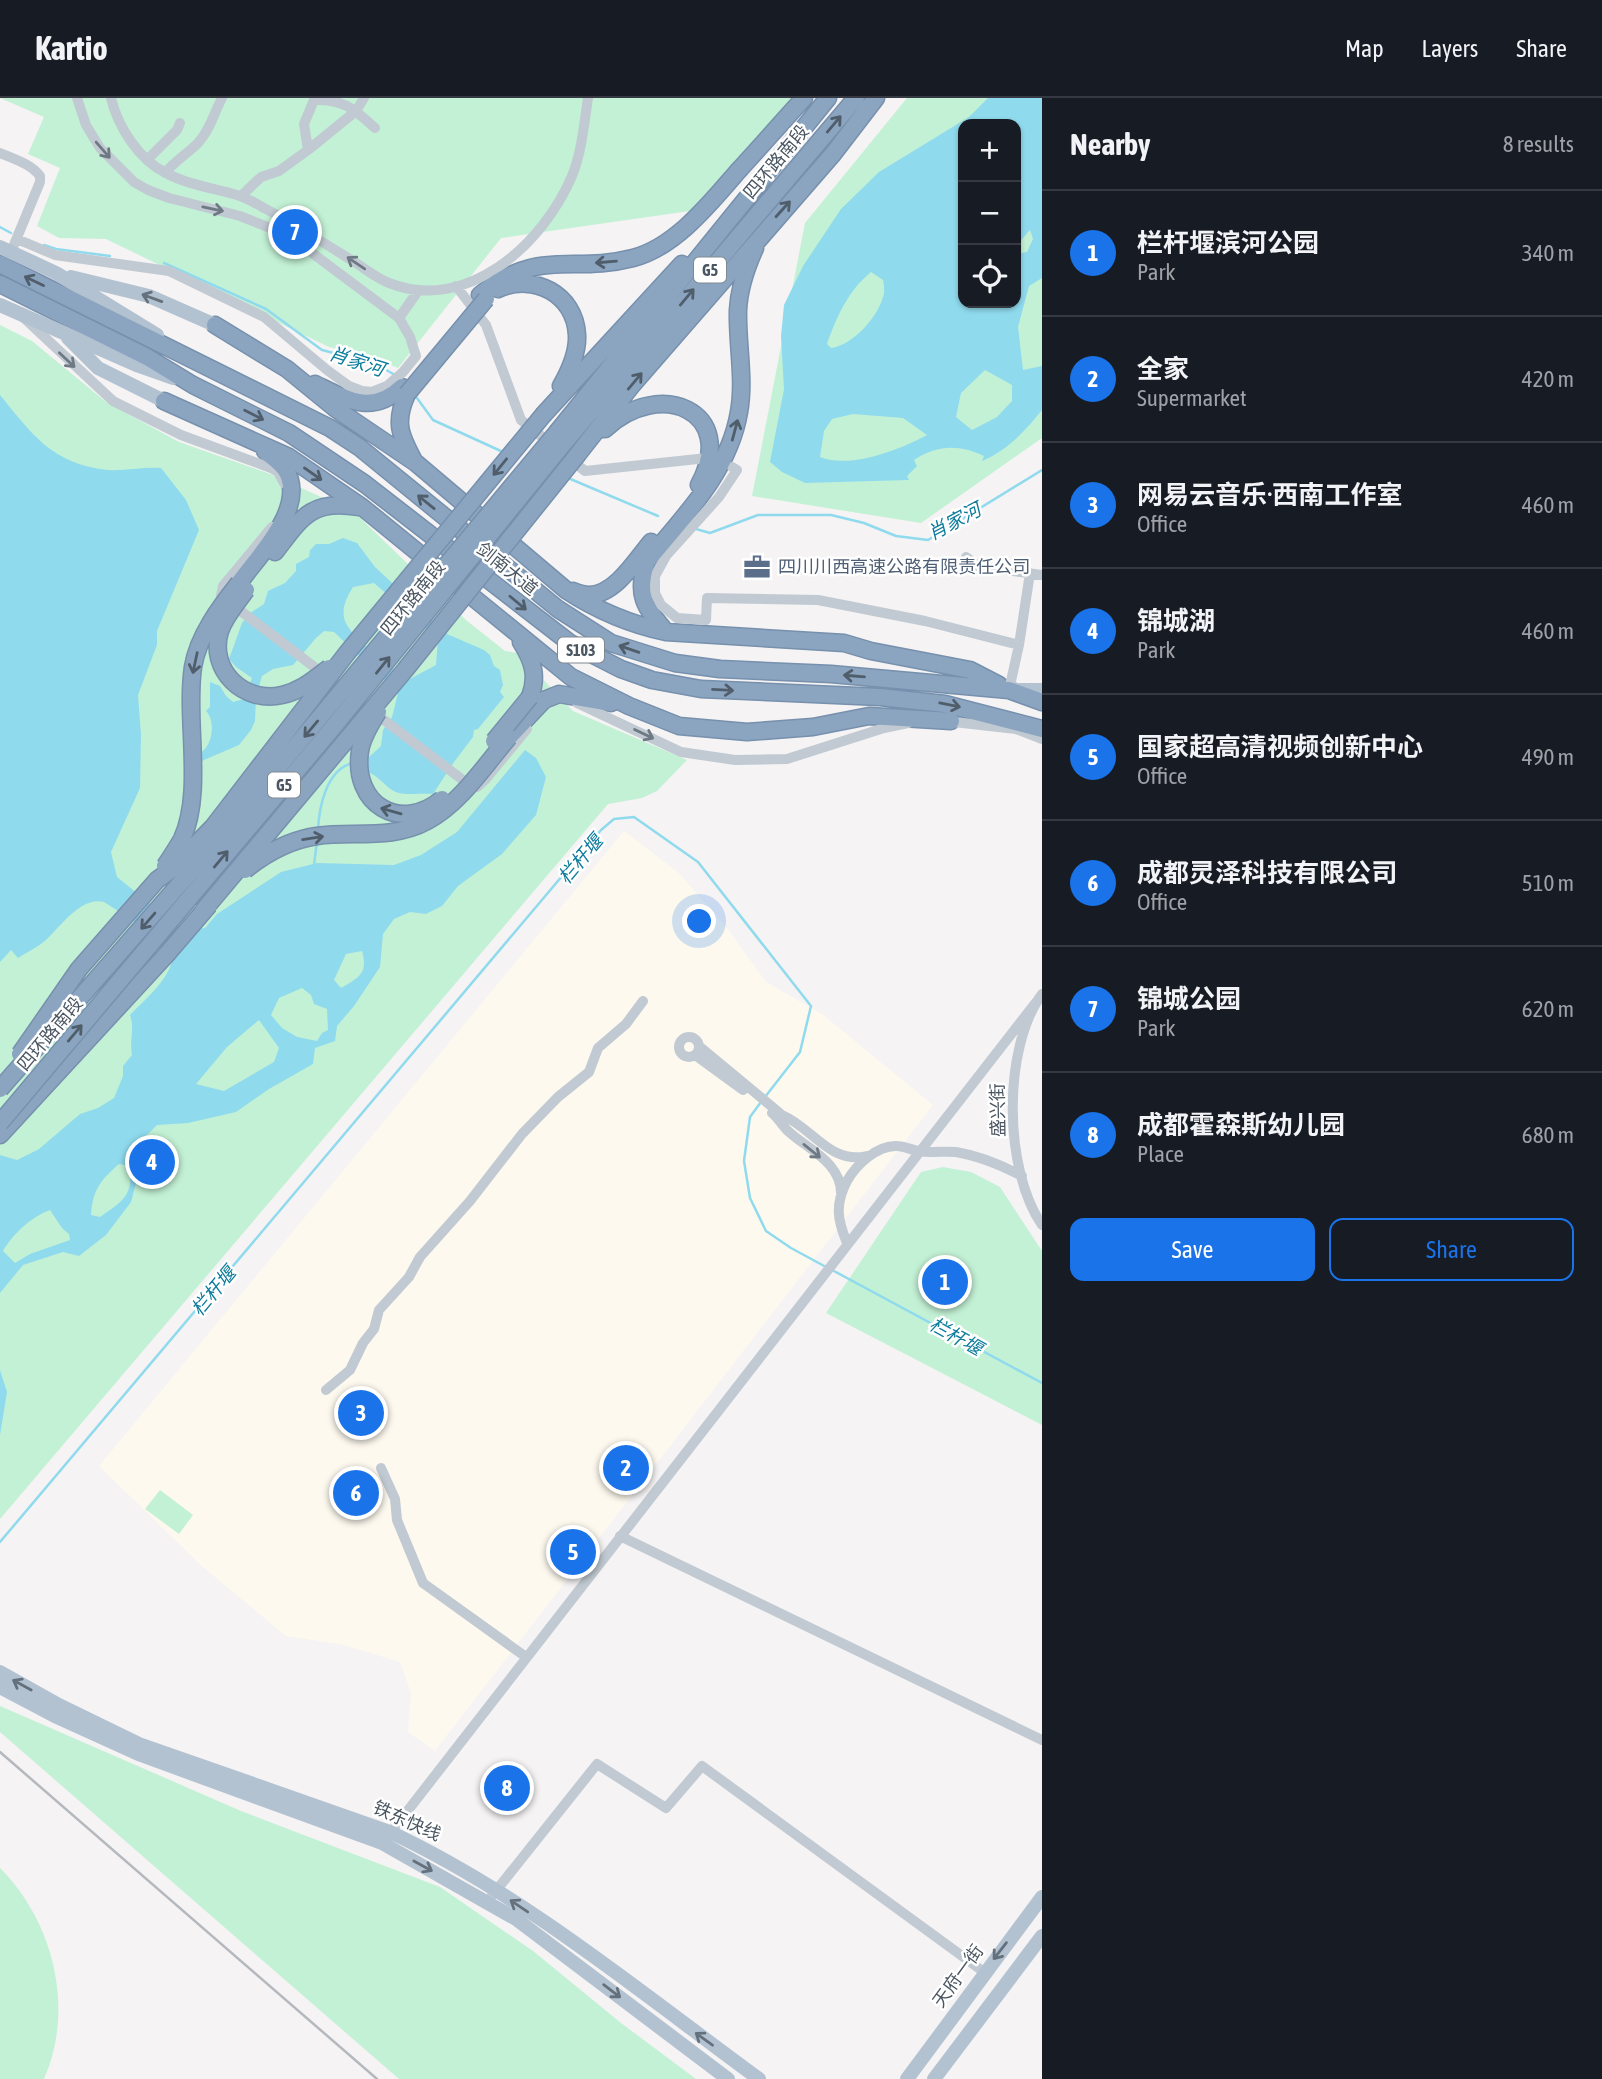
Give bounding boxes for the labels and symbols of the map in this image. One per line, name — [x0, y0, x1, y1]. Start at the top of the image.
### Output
one-way arrow — [826, 115, 842, 133]
street label: 四环路南段 — [739, 120, 813, 203]
one-way arrow — [95, 141, 111, 159]
one-way arrow — [775, 200, 791, 218]
one-way arrow — [201, 203, 224, 217]
pin: 7 — [272, 206, 318, 258]
one-way arrow — [347, 256, 366, 270]
one-way arrow — [595, 256, 617, 269]
road number: G5 — [694, 258, 726, 282]
one-way arrow — [24, 273, 45, 287]
one-way arrow — [679, 288, 695, 306]
one-way arrow — [142, 291, 164, 304]
water label: 肖家河 — [326, 342, 391, 382]
one-way arrow — [58, 351, 75, 368]
one-way arrow — [627, 373, 643, 391]
one-way arrow — [243, 409, 264, 422]
one-way arrow — [729, 419, 742, 441]
one-way arrow — [493, 457, 508, 475]
one-way arrow — [303, 467, 322, 481]
one-way arrow — [418, 494, 436, 509]
water label: 肖家河 — [924, 496, 988, 544]
street label: 剑南大道 — [473, 538, 542, 599]
office icon: 四川川西高速公路有限责任公司 — [742, 552, 772, 582]
street label: 四环路南段 — [376, 556, 449, 639]
place label: 四川川西高速公路有限责任公司 — [778, 556, 1030, 577]
one-way arrow — [509, 596, 527, 611]
road number: S103 — [558, 638, 604, 663]
one-way arrow — [619, 642, 641, 654]
one-way arrow — [188, 652, 201, 674]
one-way arrow — [375, 657, 390, 675]
one-way arrow — [843, 669, 866, 682]
one-way arrow — [712, 684, 735, 697]
one-way arrow — [938, 699, 961, 713]
one-way arrow — [303, 720, 319, 738]
one-way arrow — [633, 728, 654, 742]
road number: G5 — [268, 772, 300, 798]
one-way arrow — [381, 803, 403, 816]
water label: 栏杆堰 — [553, 828, 609, 888]
one-way arrow — [301, 831, 324, 844]
one-way arrow — [213, 850, 229, 868]
your location — [682, 904, 716, 938]
one-way arrow — [140, 912, 156, 930]
street label: 四环路南段 — [13, 992, 87, 1075]
one-way arrow — [67, 1025, 83, 1043]
street label: 盛兴街 — [987, 1083, 1008, 1137]
pin: 4 — [129, 1136, 175, 1188]
one-way arrow — [803, 1143, 821, 1158]
pin: 1 — [922, 1256, 968, 1308]
water label: 栏杆堰 — [186, 1260, 242, 1320]
water label: 栏杆堰 — [926, 1313, 989, 1361]
pin: 3 — [338, 1387, 384, 1439]
pin: 2 — [603, 1442, 649, 1494]
pin: 6 — [333, 1467, 379, 1519]
pin: 5 — [550, 1526, 596, 1578]
one-way arrow — [13, 1678, 33, 1692]
pin: 8 — [484, 1762, 530, 1814]
street label: 铁东快线 — [370, 1796, 444, 1845]
one-way arrow — [412, 1860, 433, 1873]
one-way arrow — [510, 1899, 529, 1913]
street label: 天府一街 — [928, 1940, 987, 2011]
one-way arrow — [993, 1941, 1008, 1960]
one-way arrow — [603, 1984, 621, 1999]
one-way arrow — [695, 2031, 714, 2046]

